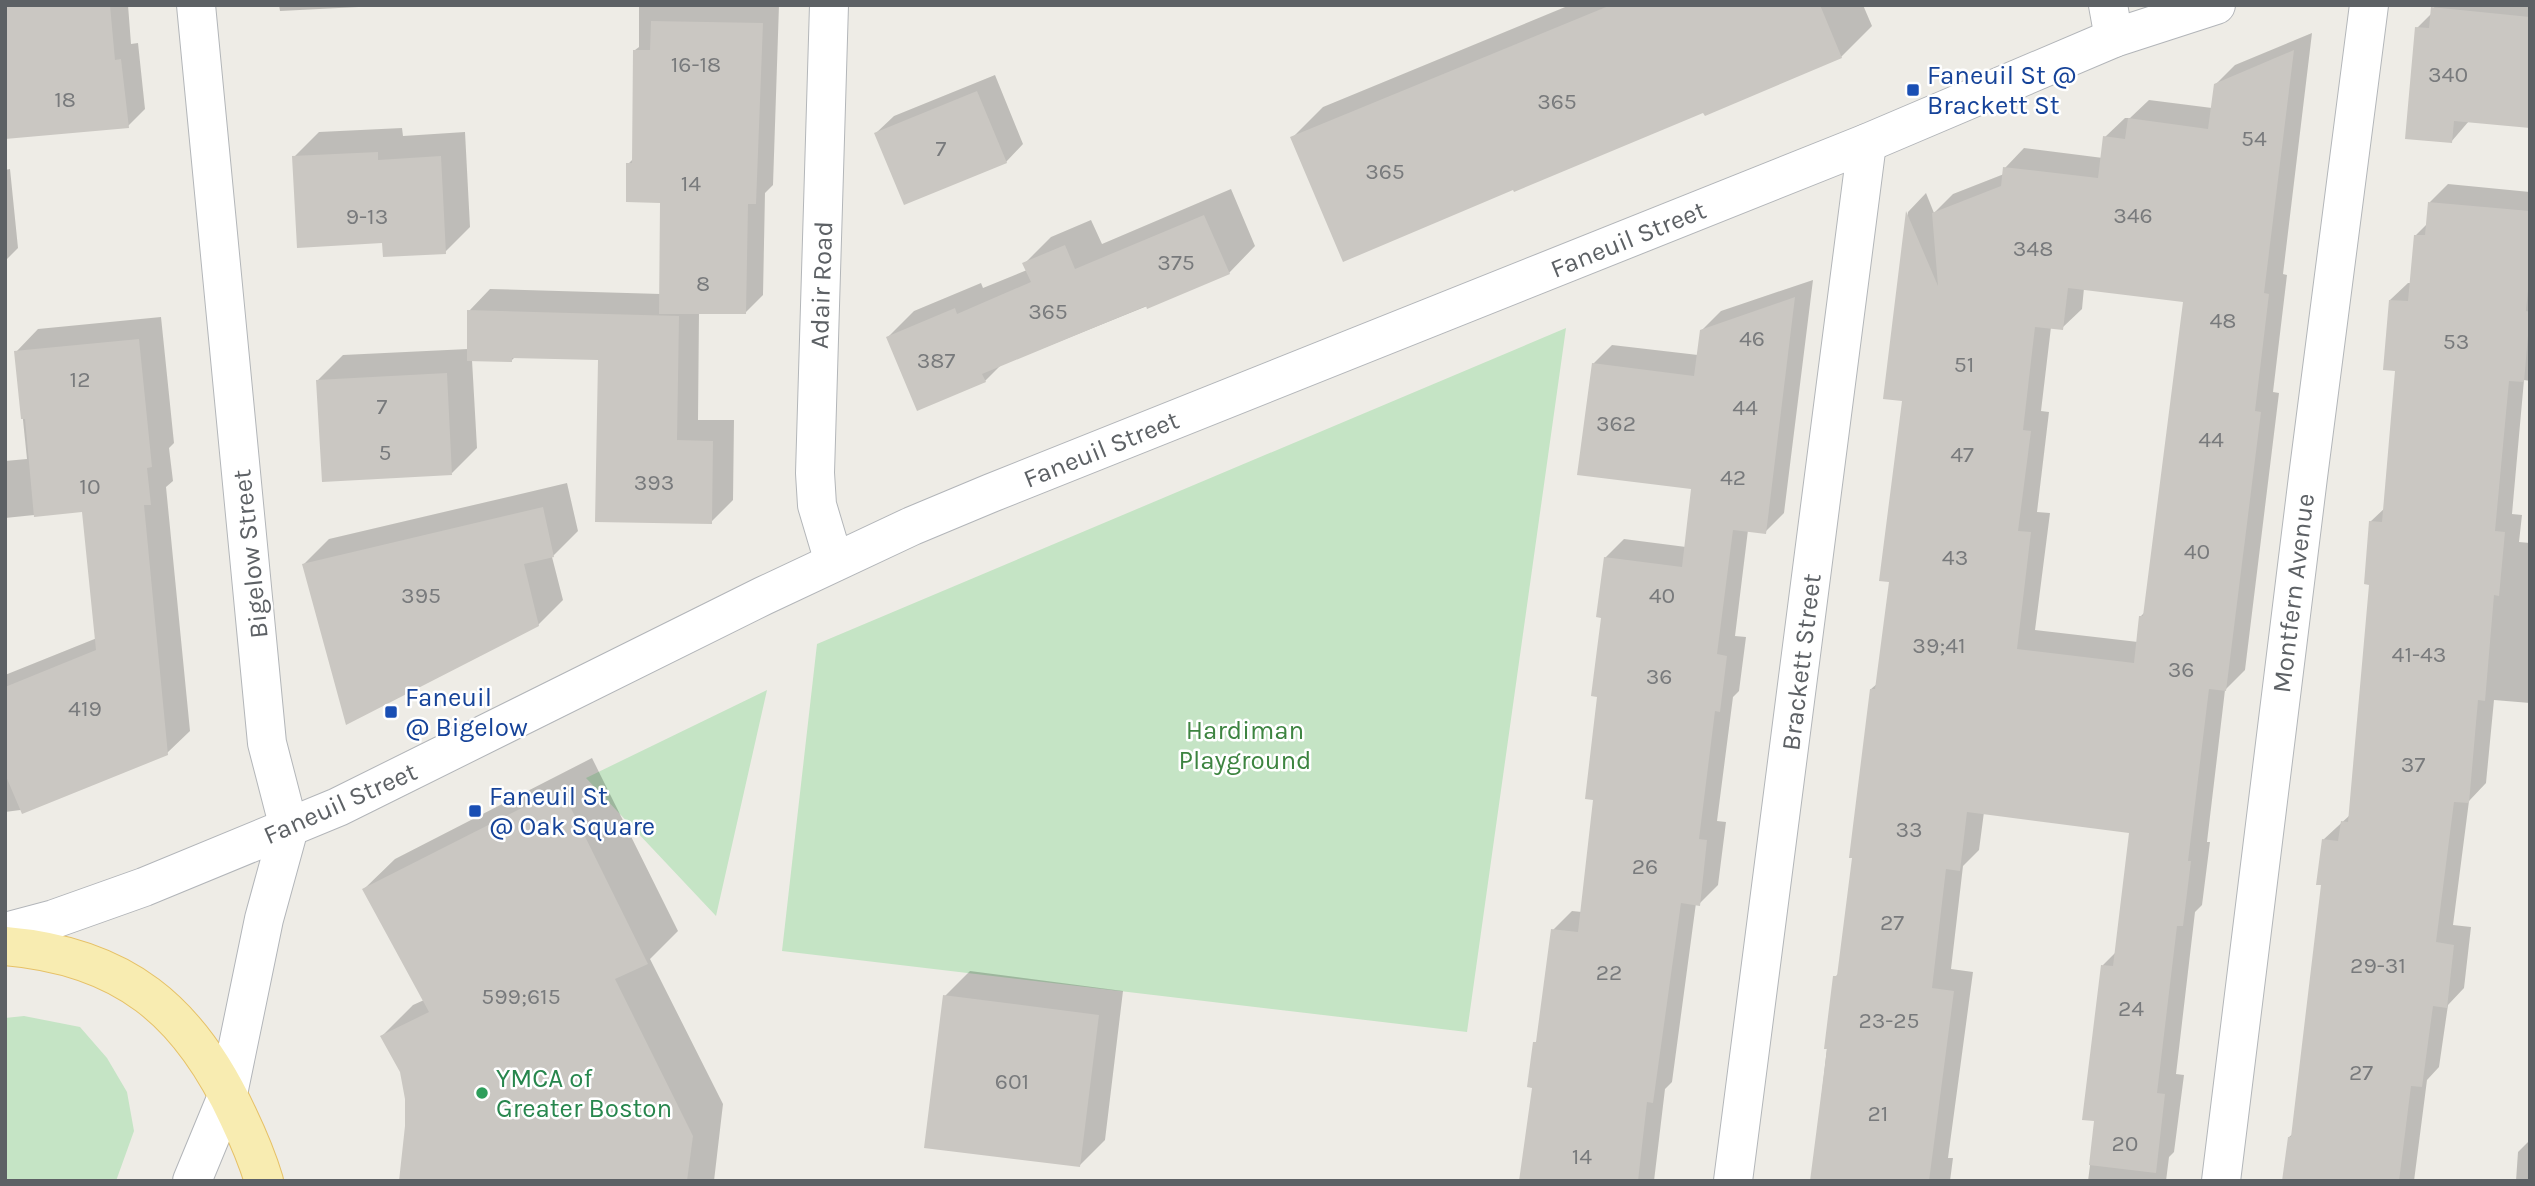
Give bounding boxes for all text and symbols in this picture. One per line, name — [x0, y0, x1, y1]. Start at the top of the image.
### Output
house number: 16-18 — [671, 51, 721, 78]
place label: Faneuil St @ Brackett St — [1927, 60, 2076, 121]
house number: 340 — [2428, 61, 2468, 88]
marker: Faneuil St @ Brackett St — [1905, 82, 1921, 98]
house number: 18 — [54, 86, 76, 113]
house number: 365 — [1537, 88, 1577, 115]
house number: 54 — [2241, 125, 2267, 152]
house number: 7 — [936, 135, 947, 162]
house number: 365 — [1365, 158, 1405, 185]
house number: 14 — [681, 170, 701, 197]
street label: Faneuil Street — [1546, 194, 1711, 285]
house number: 346 — [2113, 202, 2153, 229]
house number: 9-13 — [346, 203, 388, 230]
street label: Adair Road — [804, 221, 839, 349]
house number: 348 — [2013, 235, 2053, 262]
house number: 375 — [1157, 249, 1195, 276]
house number: 8 — [696, 270, 710, 297]
house number: 365 — [1028, 298, 1068, 325]
house number: 48 — [2210, 307, 2236, 334]
house number: 46 — [1739, 325, 1765, 352]
house number: 53 — [2443, 328, 2469, 355]
house number: 387 — [917, 347, 955, 374]
house number: 51 — [1954, 351, 1974, 378]
house number: 12 — [70, 366, 90, 393]
house number: 7 — [377, 393, 388, 420]
house number: 44 — [1732, 394, 1758, 421]
street label: Faneuil Street — [1019, 404, 1184, 495]
house number: 362 — [1596, 410, 1636, 437]
house number: 44 — [2198, 426, 2224, 453]
house number: 5 — [379, 439, 391, 466]
house number: 47 — [1950, 441, 1974, 468]
house number: 42 — [1720, 464, 1746, 491]
street label: Bigelow Street — [226, 468, 275, 640]
house number: 393 — [634, 469, 674, 496]
house number: 10 — [79, 473, 101, 500]
street label: Montfern Avenue — [2266, 492, 2321, 695]
house number: 40 — [2184, 538, 2210, 565]
house number: 43 — [1942, 544, 1968, 571]
street label: Brackett Street — [1775, 571, 1828, 752]
house number: 395 — [401, 582, 441, 609]
house number: 40 — [1649, 582, 1675, 609]
house number: 39;41 — [1912, 632, 1966, 659]
house number: 41-43 — [2392, 641, 2446, 668]
house number: 36 — [2168, 656, 2194, 683]
house number: 36 — [1646, 663, 1672, 690]
place label: Faneuil @ Bigelow — [405, 682, 528, 743]
house number: 419 — [68, 695, 102, 722]
marker: Faneuil @ Bigelow — [383, 704, 399, 720]
park label: Hardiman Playground — [1178, 715, 1312, 776]
house number: 37 — [2401, 751, 2425, 778]
street label: Faneuil Street — [259, 756, 422, 851]
place label: Faneuil St @ Oak Square — [489, 781, 655, 842]
marker: Faneuil St @ Oak Square — [467, 803, 483, 819]
house number: 33 — [1895, 816, 1923, 843]
house number: 26 — [1632, 853, 1658, 880]
house number: 27 — [1880, 909, 1904, 936]
house number: 29-31 — [2350, 952, 2406, 979]
house number: 22 — [1596, 959, 1622, 986]
house number: 599;615 — [481, 983, 561, 1010]
house number: 24 — [2118, 995, 2144, 1022]
house number: 23-25 — [1858, 1007, 1920, 1034]
house number: 27 — [2349, 1059, 2373, 1086]
place label: YMCA of Greater Boston — [496, 1063, 672, 1124]
house number: 601 — [995, 1068, 1029, 1095]
marker: YMCA of Greater Boston — [474, 1085, 490, 1101]
house number: 21 — [1868, 1100, 1888, 1127]
house number: 20 — [2112, 1130, 2138, 1157]
house number: 14 — [1572, 1143, 1592, 1170]

